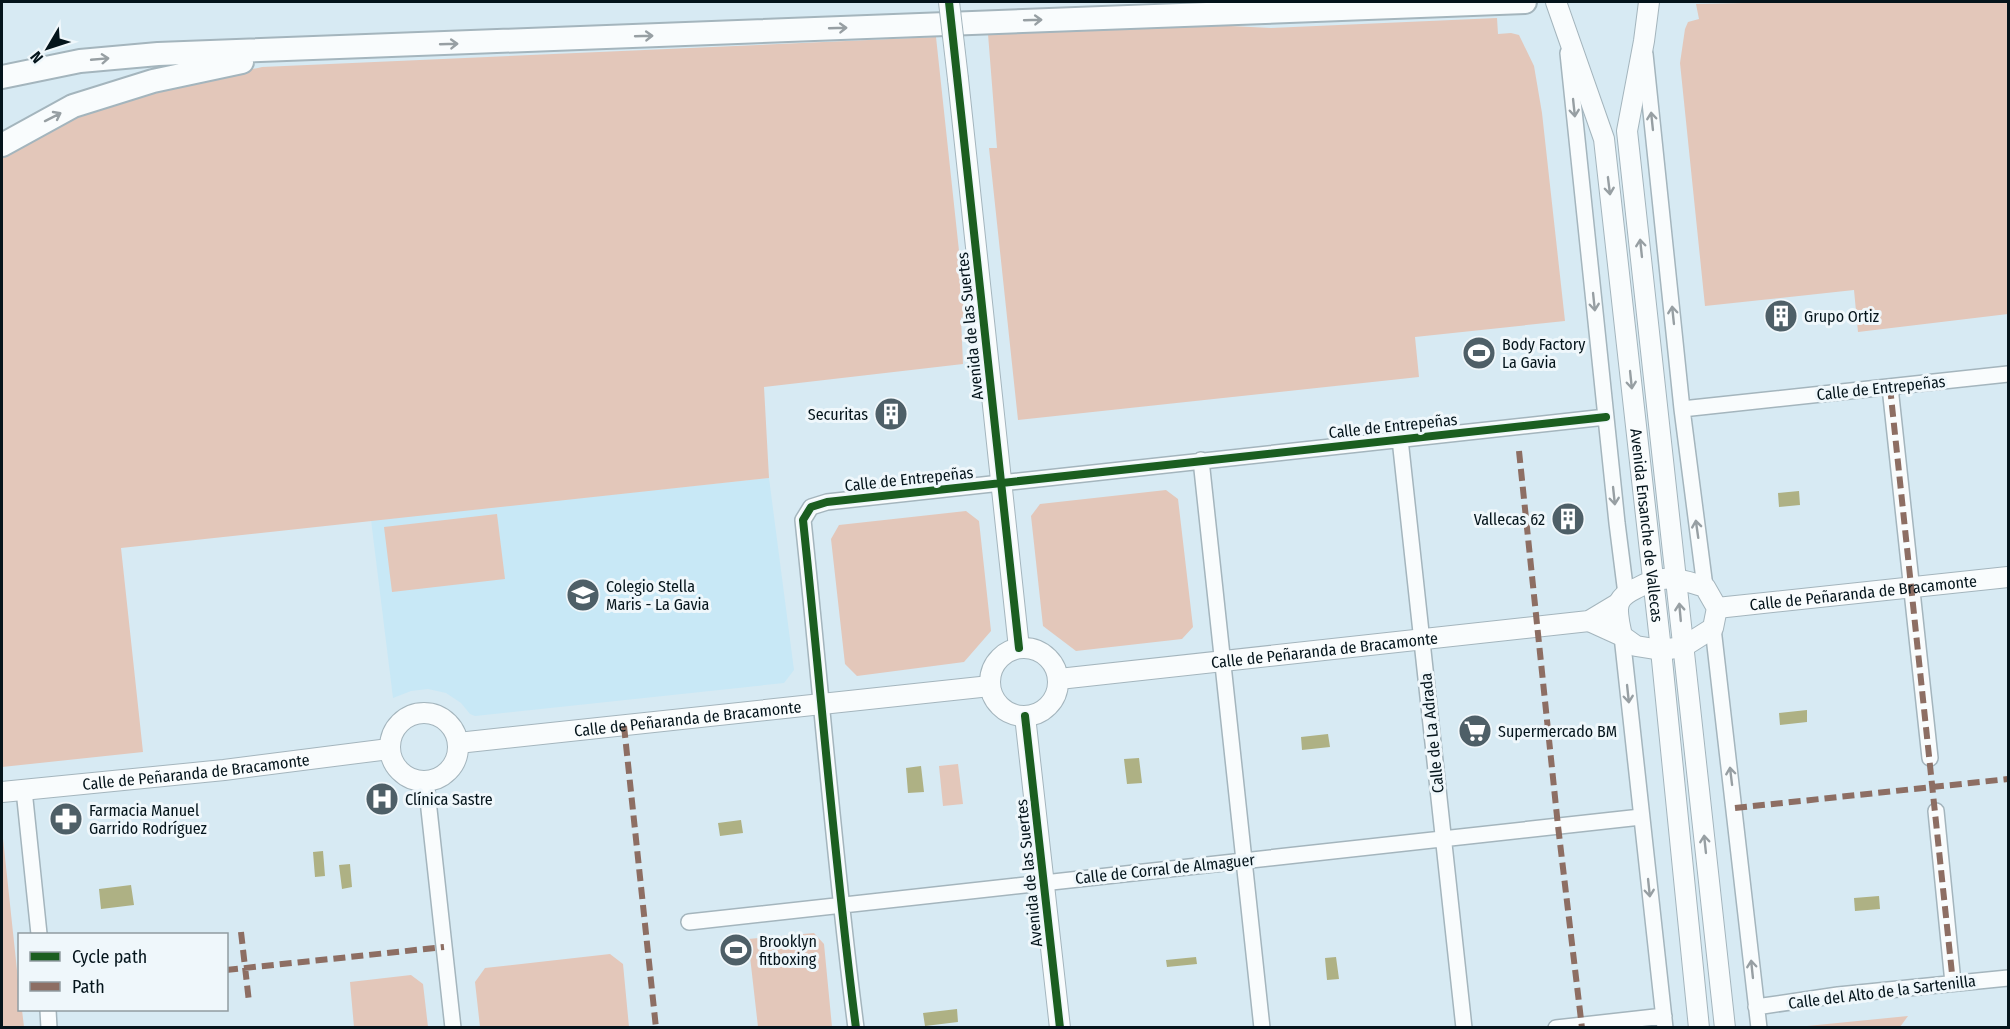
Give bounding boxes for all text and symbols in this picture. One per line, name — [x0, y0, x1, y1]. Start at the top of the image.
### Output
one-way arrow — [1023, 15, 1043, 26]
north arrow — [18, 18, 78, 78]
one-way arrow — [828, 22, 848, 34]
one-way arrow — [633, 30, 653, 41]
one-way arrow — [438, 38, 458, 49]
text: N — [26, 47, 47, 67]
one-way arrow — [90, 53, 110, 64]
one-way arrow — [1569, 98, 1580, 118]
one-way arrow — [43, 110, 61, 122]
one-way arrow — [1646, 111, 1657, 131]
one-way arrow — [1604, 175, 1615, 195]
one-way arrow — [1635, 238, 1646, 258]
street label: Avenida de las Suertes — [953, 251, 987, 401]
one-way arrow — [1589, 292, 1600, 312]
building icon: Grupo Ortiz — [1763, 298, 1799, 334]
one-way arrow — [1667, 305, 1678, 325]
place label: Grupo Ortiz — [1804, 307, 1879, 326]
sports icon: Body Factory La Gavia — [1461, 335, 1497, 371]
place label: Body Factory La Gavia — [1502, 335, 1586, 372]
one-way arrow — [1626, 369, 1637, 389]
street label: Calle de Entrepeñas — [1816, 372, 1946, 404]
building icon: Securitas — [873, 396, 909, 432]
place label: Securitas — [808, 405, 868, 424]
street label: Calle de Entrepeñas — [1328, 410, 1458, 442]
street label: Avenida Ensanche de Vallecas — [1627, 428, 1667, 623]
street label: Calle de Entrepeñas — [844, 463, 974, 495]
one-way arrow — [1609, 486, 1620, 506]
building icon: Vallecas 62 — [1550, 501, 1586, 537]
place label: Vallecas 62 — [1474, 510, 1545, 529]
one-way arrow — [1691, 520, 1702, 540]
street label: Calle de Peñaranda de Bracamonte — [1749, 571, 1978, 614]
school or university icon: Colegio Stella Maris - La Gavia — [565, 577, 601, 613]
place label: Colegio Stella Maris - La Gavia — [606, 577, 710, 614]
one-way arrow — [1674, 603, 1685, 623]
street label: Calle de Peñaranda de Bracamonte — [1210, 628, 1439, 672]
street label: Calle de La Adrada — [1416, 672, 1448, 794]
one-way arrow — [1623, 683, 1634, 703]
street label: Calle de Peñaranda de Bracamonte — [573, 697, 802, 740]
supermarket icon: Supermercado BM — [1457, 713, 1493, 749]
place label: Supermercado BM — [1498, 722, 1617, 741]
street label: Calle de Peñaranda de Bracamonte — [82, 750, 311, 793]
one-way arrow — [1725, 766, 1736, 786]
hospital icon: Clínica Sastre — [364, 781, 400, 817]
place label: Clínica Sastre — [405, 790, 493, 809]
street label: Avenida de las Suertes — [1012, 798, 1046, 948]
pharmacy icon: Farmacia Manuel Garrido Rodríguez — [48, 801, 84, 837]
place label: Farmacia Manuel Garrido Rodríguez — [89, 801, 207, 838]
one-way arrow — [1699, 835, 1710, 855]
street label: Calle de Corral de Almaguer — [1074, 850, 1256, 888]
one-way arrow — [1644, 877, 1655, 897]
sports icon: Brooklyn fitboxing — [718, 932, 754, 968]
place label: Brooklyn fitboxing — [759, 932, 817, 969]
legend — [18, 933, 228, 1011]
text: Cycle path — [72, 946, 147, 968]
one-way arrow — [1746, 960, 1757, 980]
street label: Calle del Alto de la Sartenilla — [1787, 971, 1977, 1013]
text: Path — [72, 976, 105, 998]

